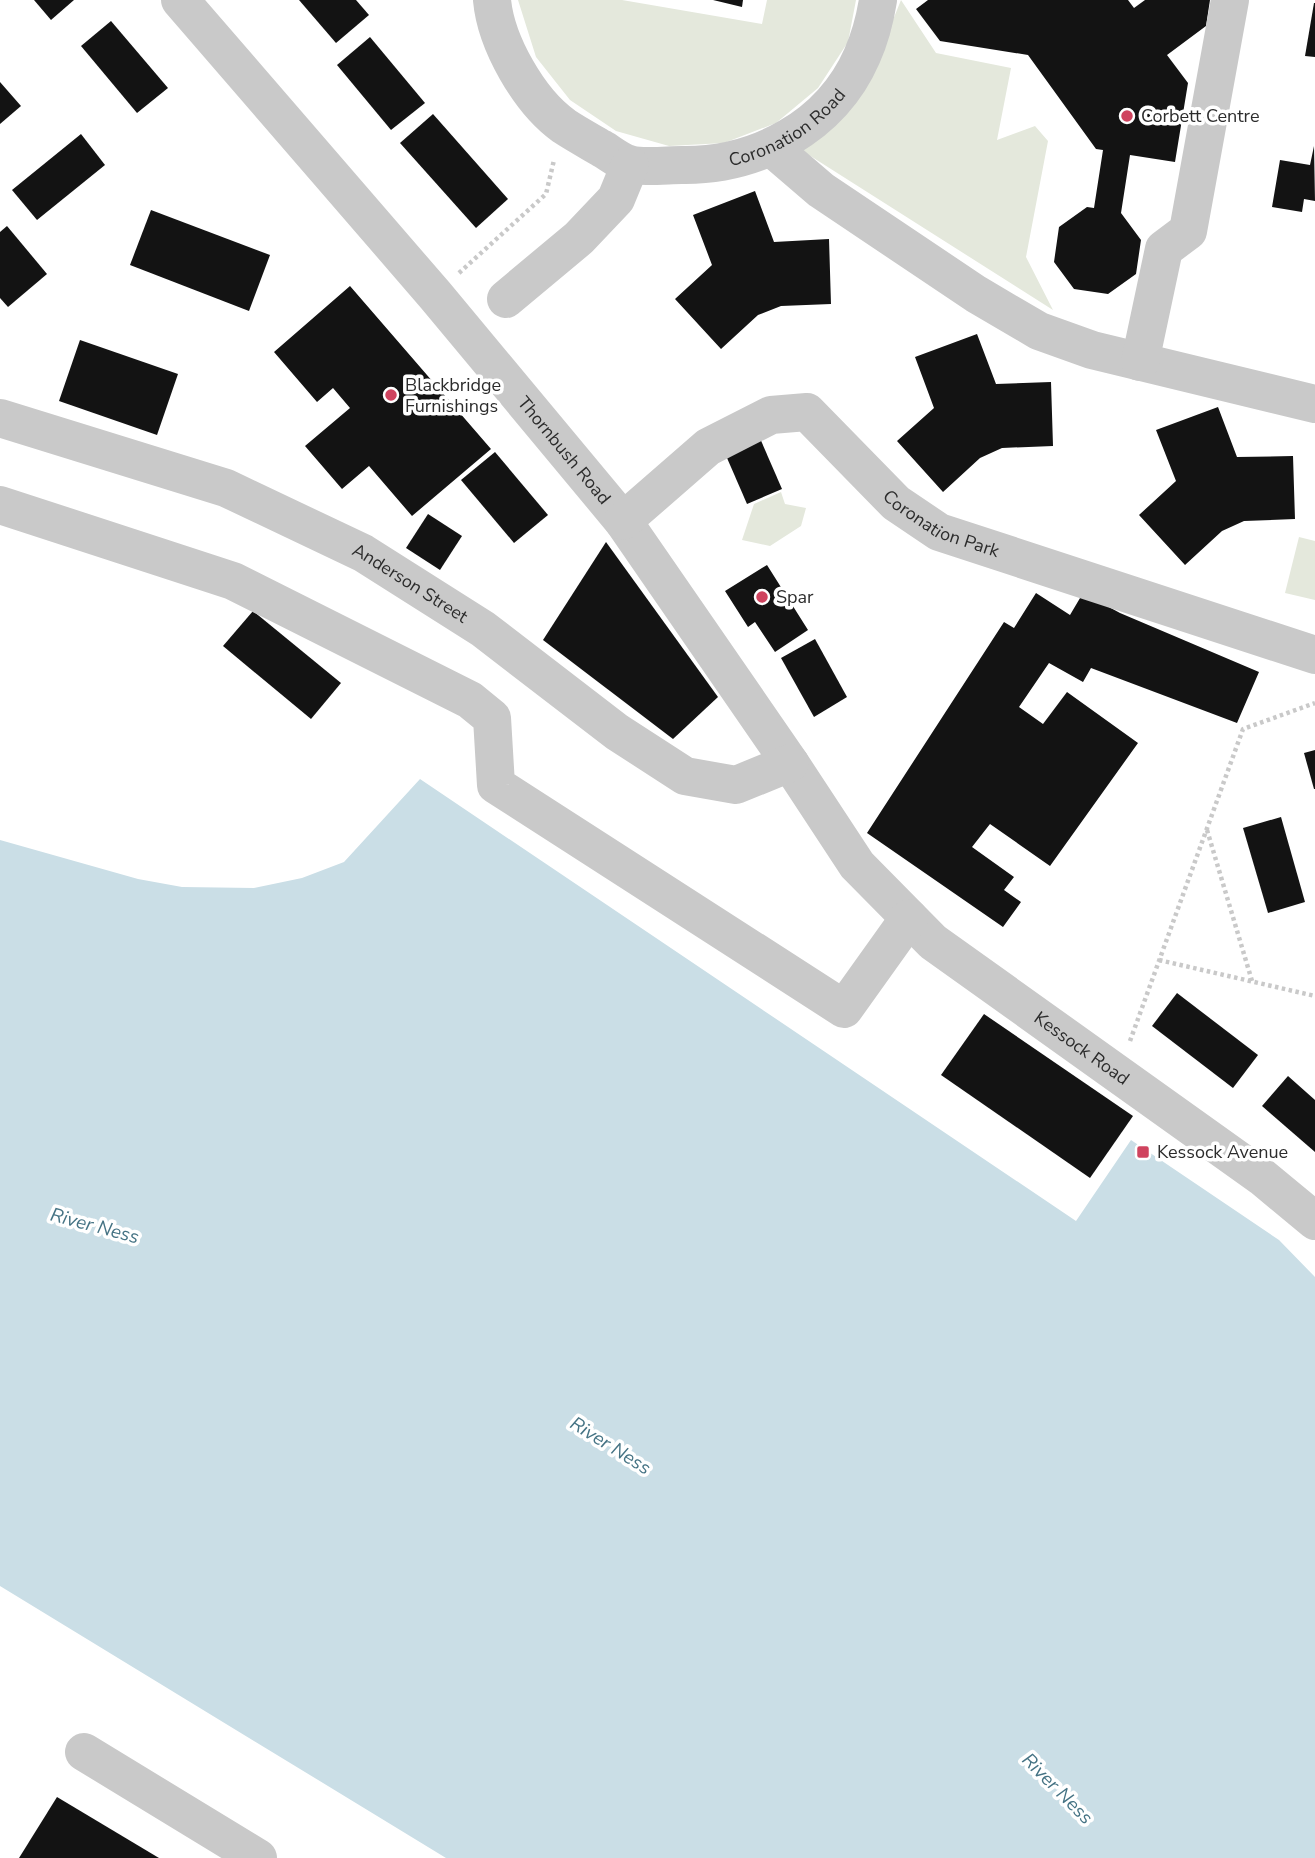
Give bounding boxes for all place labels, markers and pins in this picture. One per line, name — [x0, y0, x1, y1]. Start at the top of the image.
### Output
place label: Corbett Centre — [1141, 104, 1259, 128]
marker: Corbett Centre — [1119, 108, 1135, 124]
place label: Blackbridge Furnishings — [405, 373, 501, 418]
marker: Blackbridge Furnishings — [383, 387, 399, 403]
place label: Spar — [776, 585, 814, 609]
marker: Spar — [754, 589, 770, 605]
place label: Kessock Avenue — [1157, 1140, 1288, 1164]
marker: Kessock Avenue — [1135, 1144, 1151, 1160]

